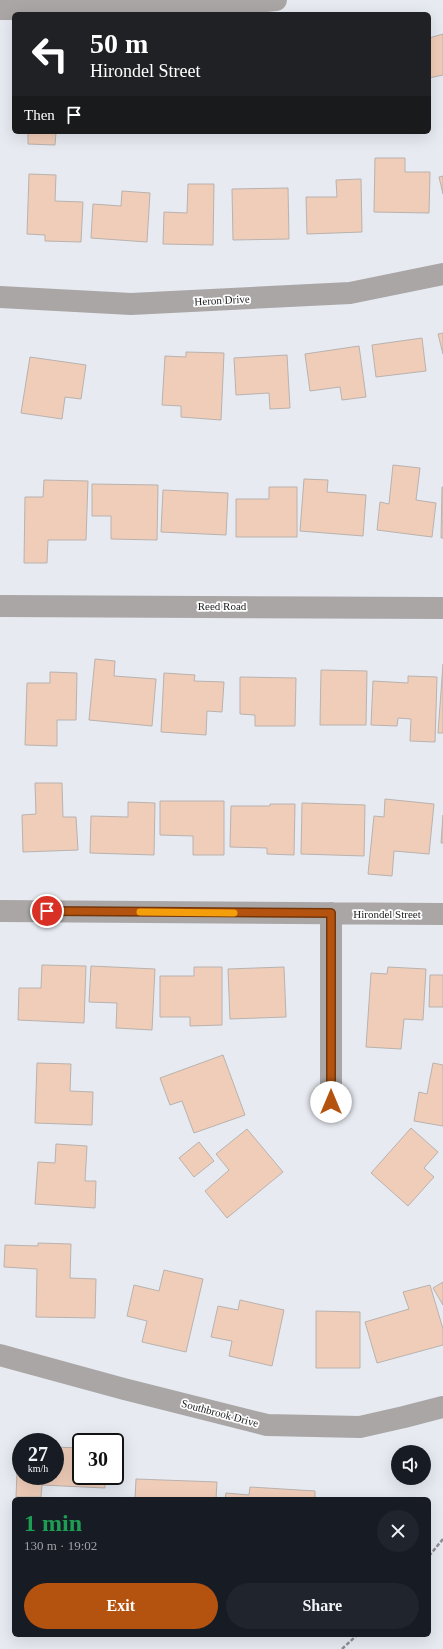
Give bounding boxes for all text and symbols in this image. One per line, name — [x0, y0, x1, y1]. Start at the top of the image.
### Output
icon: left — [24, 28, 76, 80]
text: 50 m — [90, 28, 148, 59]
text: Hirondel Street — [90, 61, 200, 81]
icon: arrive — [63, 104, 85, 126]
text: Then — [24, 107, 55, 123]
street label: Heron Drive — [194, 293, 250, 307]
street label: Reed Road — [198, 600, 247, 612]
pin — [30, 894, 64, 928]
icon: arrive — [36, 900, 58, 922]
street label: Hirondel Street — [353, 908, 421, 920]
position arrow — [310, 1081, 352, 1123]
street label: Southbrook Drive — [180, 1397, 260, 1429]
speed limit sign: 30 — [72, 1433, 124, 1485]
text: 27 — [28, 1443, 48, 1465]
map controls — [391, 1445, 431, 1485]
button: sound — [391, 1445, 431, 1485]
text: km/h — [28, 1463, 48, 1474]
text: 1 min — [24, 1510, 82, 1536]
button: close — [377, 1510, 419, 1552]
text: 130 m · 19:02 — [24, 1538, 97, 1553]
button: Exit — [24, 1583, 218, 1629]
button: Share — [226, 1583, 419, 1629]

